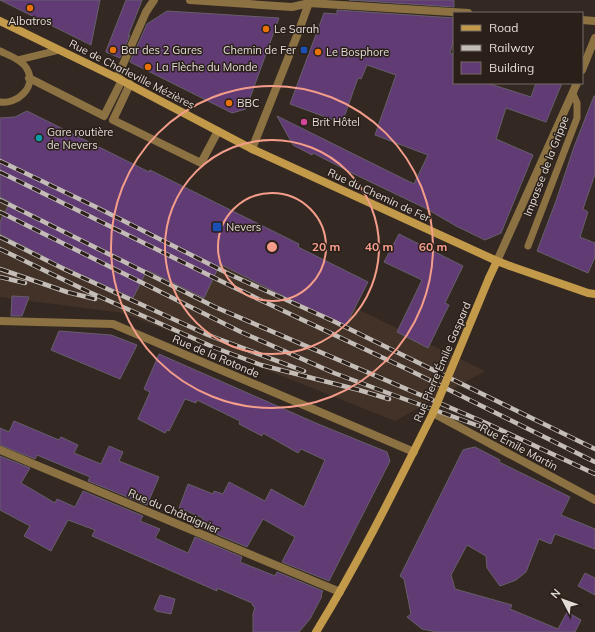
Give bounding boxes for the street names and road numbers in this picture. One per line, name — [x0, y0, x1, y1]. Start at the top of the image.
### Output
street label: Rue de Charleville Mézières — [67, 36, 197, 112]
street label: Impasse de la Grippe — [520, 114, 572, 218]
street label: Rue du Chemin de Fer — [325, 165, 433, 225]
street label: Rue Pierre Émile Gaspard — [410, 300, 474, 424]
street label: Rue de la Rotonde — [170, 331, 262, 381]
street label: Rue Émile Martin — [478, 421, 560, 473]
street label: Rue du Châtaignier — [126, 485, 222, 537]

